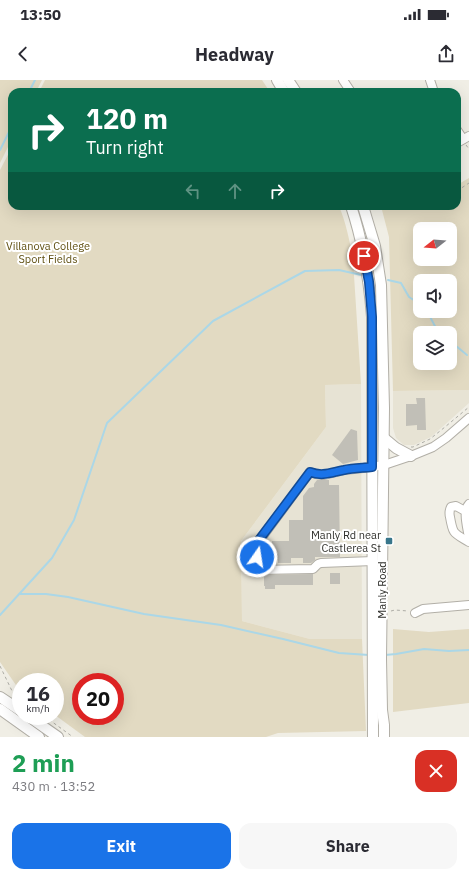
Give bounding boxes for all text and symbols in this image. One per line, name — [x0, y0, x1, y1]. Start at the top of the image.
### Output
text: 13:50 — [20, 5, 61, 24]
icon: back — [12, 43, 34, 65]
text: Headway — [195, 43, 274, 66]
icon: share — [435, 43, 457, 65]
text: 120 m — [86, 100, 168, 137]
icon: right — [20, 104, 72, 156]
text: Turn right — [86, 136, 164, 159]
icon: left — [182, 180, 204, 202]
icon: ahead — [224, 180, 246, 202]
icon: right — [266, 180, 288, 202]
north arrow — [413, 222, 457, 266]
map controls — [413, 222, 457, 370]
park label: Villanova College Sport Fields — [6, 239, 90, 266]
pin — [347, 239, 381, 273]
icon: arrive — [353, 245, 375, 267]
button: sound — [413, 274, 457, 318]
button: layers — [413, 326, 457, 370]
place label: Manly Rd near Castlerea St — [311, 528, 381, 555]
position arrow — [236, 536, 278, 578]
marker: Manly Rd near Castlerea St — [384, 536, 394, 546]
street label: Manly Road — [375, 561, 389, 619]
speed limit sign: 20 — [72, 673, 124, 725]
text: 16 — [26, 680, 50, 707]
text: km/h — [26, 702, 50, 715]
text: 2 min — [12, 747, 75, 779]
button: close — [415, 750, 457, 792]
text: 430 m · 13:52 — [12, 778, 95, 795]
button: Exit — [12, 823, 231, 869]
button: Share — [239, 823, 457, 869]

